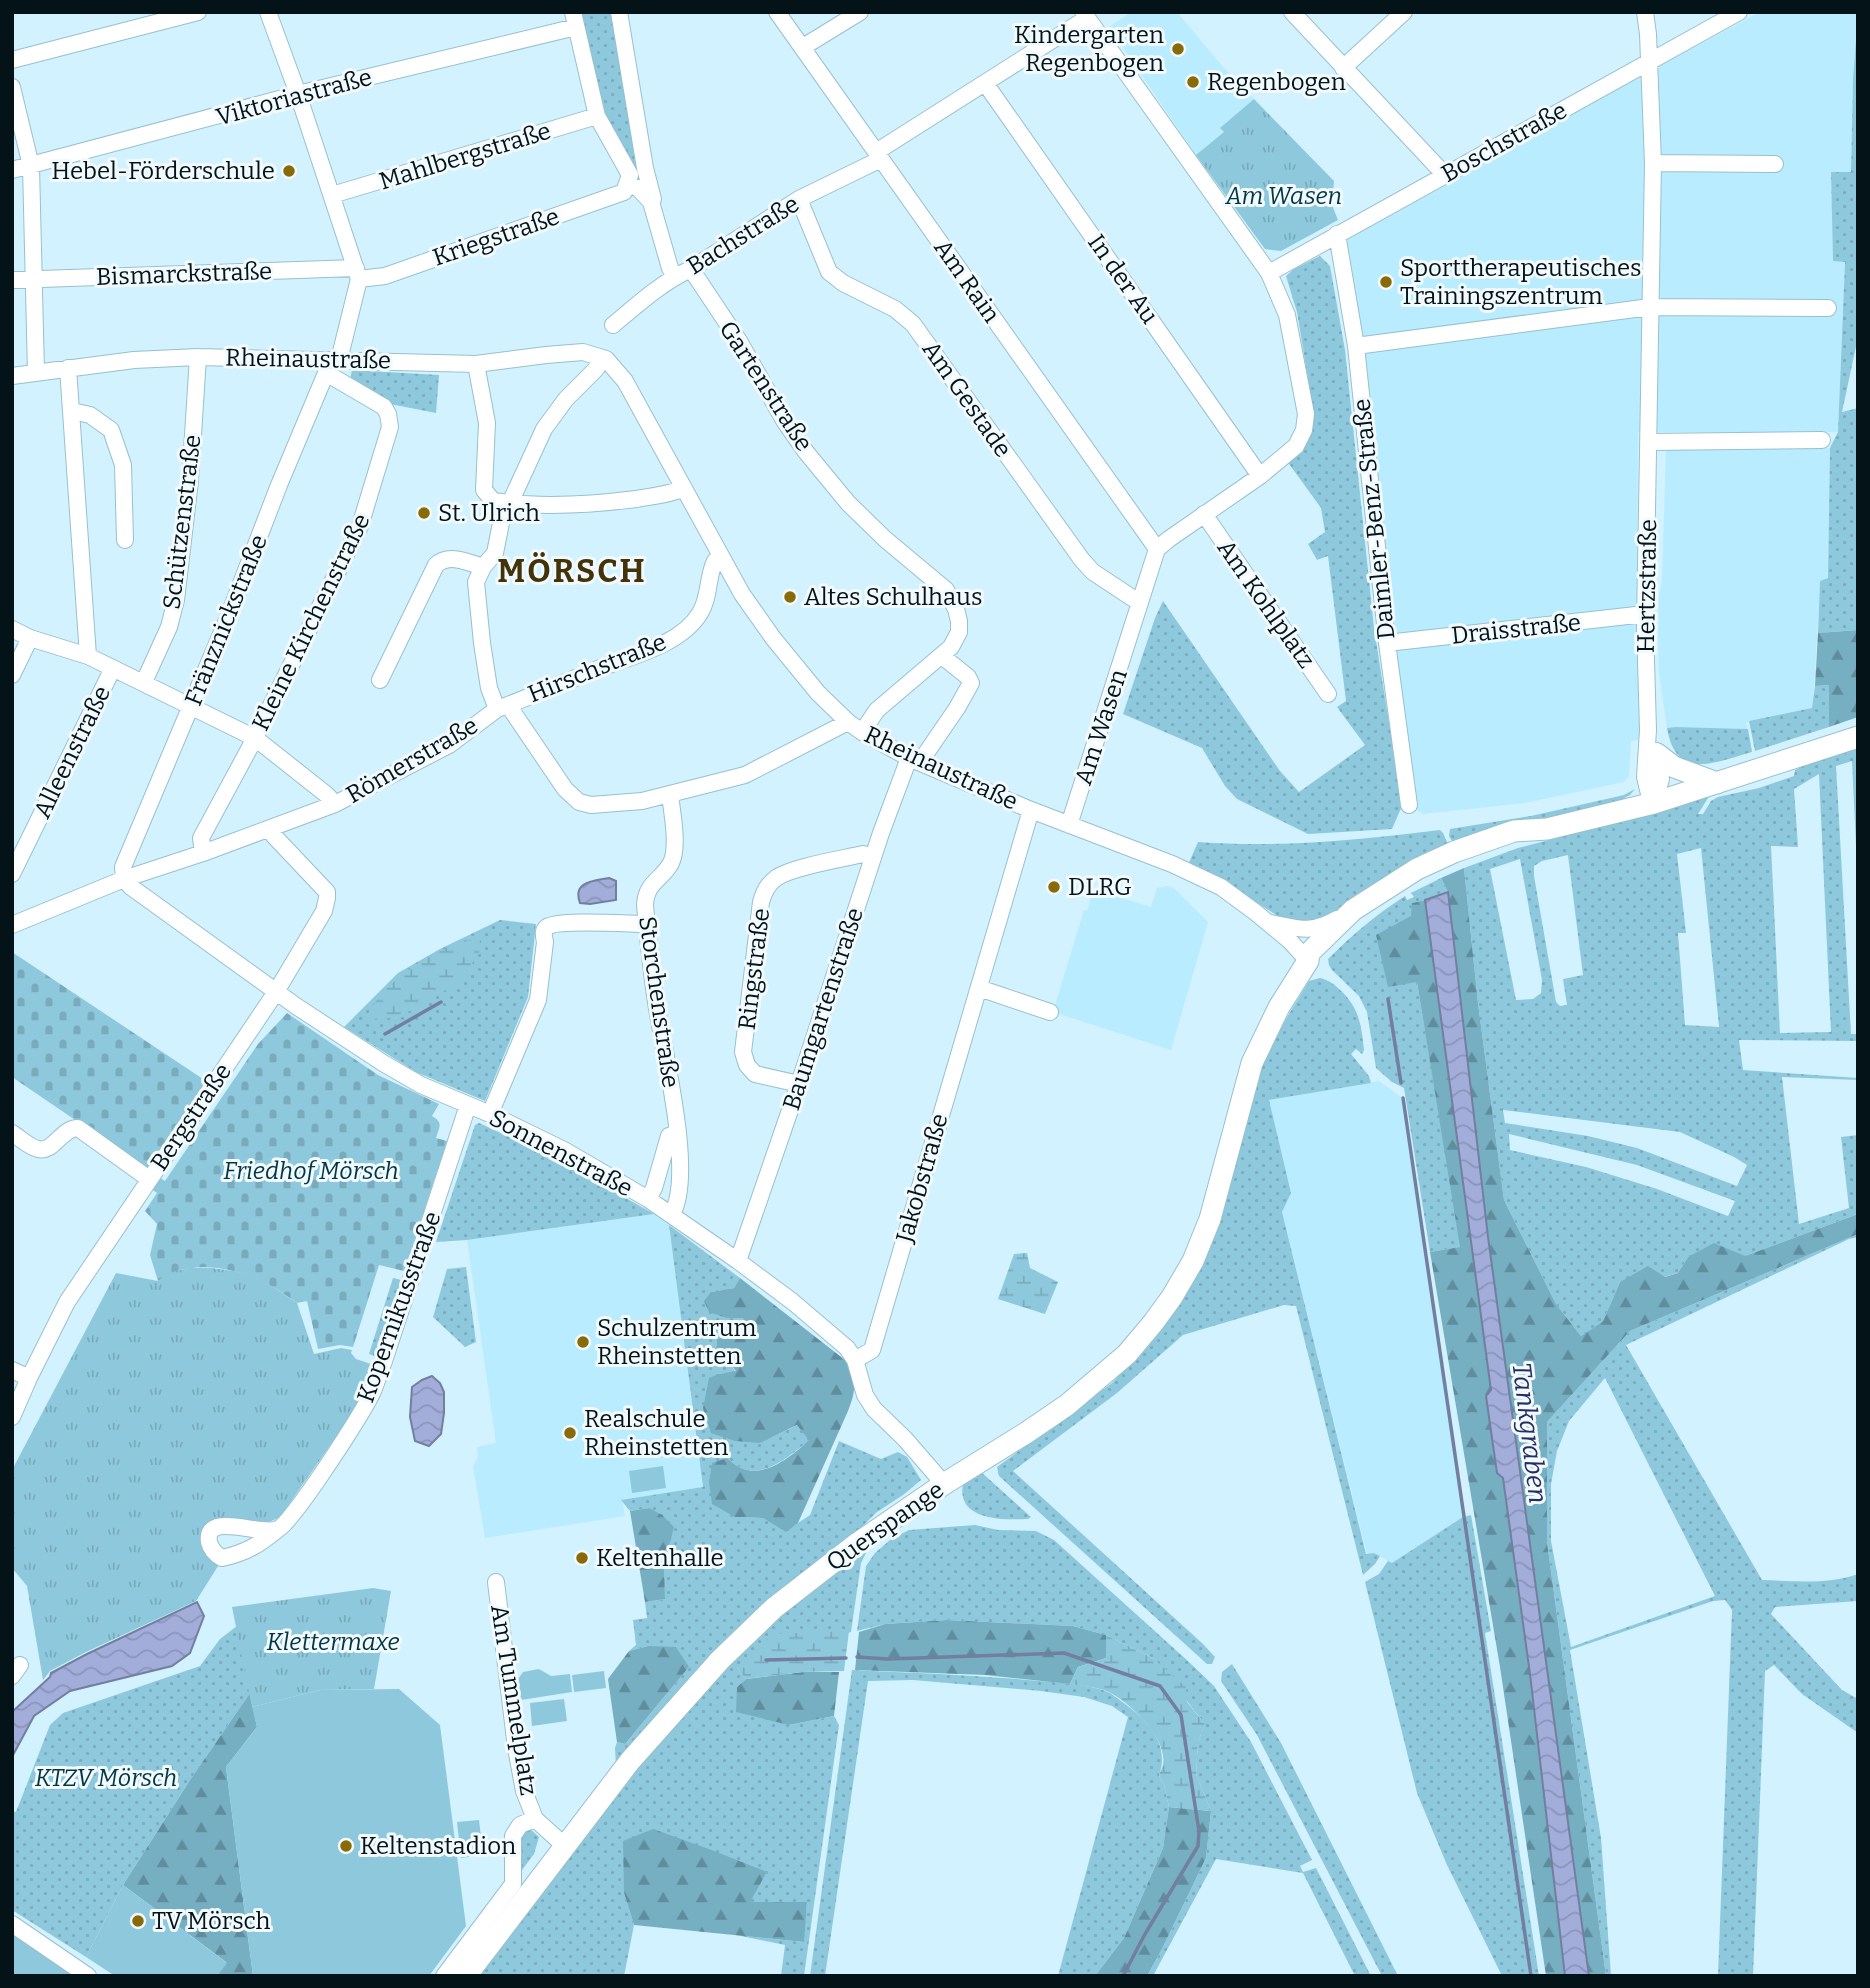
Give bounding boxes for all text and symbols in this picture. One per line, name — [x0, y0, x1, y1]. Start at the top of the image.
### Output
place label: Kindergarten Regenbogen — [1014, 21, 1164, 77]
marker: Kindergarten Regenbogen — [1170, 41, 1186, 57]
street label: Viktoriastraße — [213, 63, 375, 131]
place label: Regenbogen — [1207, 68, 1346, 96]
marker: Regenbogen — [1185, 74, 1201, 90]
street label: Boschstraße — [1436, 96, 1572, 188]
street label: Mahlbergstraße — [376, 117, 554, 195]
place label: Hebel-Förderschule — [51, 157, 275, 185]
marker: Hebel-Förderschule — [281, 163, 297, 179]
park label: Am Wasen — [1225, 182, 1342, 210]
street label: Bachstraße — [682, 190, 804, 280]
street label: Kriegstraße — [429, 202, 563, 272]
street label: In der Au — [1082, 229, 1164, 329]
street label: Am Rain — [928, 234, 1006, 328]
place label: Sporttherapeutisches Trainingszentrum — [1400, 254, 1642, 310]
street label: Bismarckstraße — [96, 257, 272, 291]
marker: Sporttherapeutisches Trainingszentrum — [1378, 274, 1394, 290]
street label: Gartenstraße — [714, 316, 818, 456]
street label: Am Gestade — [917, 336, 1017, 462]
street label: Rheinaustraße — [225, 344, 391, 374]
street label: Daimler-Benz-Straße — [1347, 397, 1401, 641]
street label: Schützenstraße — [157, 433, 207, 611]
place label: St. Ulrich — [438, 499, 540, 527]
marker: St. Ulrich — [416, 505, 432, 521]
street label: Kleine Kirchenstraße — [246, 509, 376, 735]
street label: Hertzstraße — [1632, 519, 1662, 653]
street label: Fränznickstraße — [179, 531, 273, 709]
street label: Am Kohlplatz — [1211, 534, 1321, 674]
district label: MÖRSCH — [497, 552, 647, 590]
place label: Altes Schulhaus — [804, 583, 982, 611]
marker: Altes Schulhaus — [782, 589, 798, 605]
street label: Draisstraße — [1450, 608, 1582, 650]
street label: Hirschstraße — [524, 628, 670, 708]
street label: Am Wasen — [1069, 666, 1133, 788]
street label: Alleenstraße — [28, 681, 116, 823]
street label: Römerstraße — [341, 711, 483, 809]
street label: Rheinaustraße — [860, 720, 1022, 816]
place label: DLRG — [1068, 873, 1132, 901]
marker: DLRG — [1046, 879, 1062, 895]
street label: Baumgartenstraße — [777, 904, 869, 1114]
street label: Ringstraße — [733, 906, 775, 1032]
street label: Storchenstraße — [633, 914, 685, 1090]
street label: Bergstraße — [145, 1058, 237, 1176]
street label: Sonnenstraße — [485, 1103, 637, 1203]
street label: Jakobstraße — [890, 1110, 954, 1247]
park label: Friedhof Mörsch — [223, 1157, 399, 1185]
street label: Kopernikusstraße — [351, 1208, 447, 1406]
place label: Schulzentrum Rheinstetten — [597, 1314, 757, 1370]
marker: Schulzentrum Rheinstetten — [575, 1334, 591, 1350]
water label: Tankgraben — [1505, 1361, 1554, 1505]
place label: Realschule Rheinstetten — [584, 1405, 729, 1461]
marker: Realschule Rheinstetten — [562, 1425, 578, 1441]
street label: Querspange — [821, 1475, 949, 1577]
place label: Keltenhalle — [596, 1544, 724, 1572]
marker: Keltenhalle — [574, 1550, 590, 1566]
street label: Am Tummelplatz — [485, 1603, 543, 1797]
park label: Klettermaxe — [266, 1628, 400, 1656]
park label: KTZV Mörsch — [35, 1764, 177, 1792]
place label: Keltenstadion — [360, 1832, 516, 1860]
marker: Keltenstadion — [338, 1838, 354, 1854]
place label: TV Mörsch — [152, 1907, 270, 1935]
marker: TV Mörsch — [130, 1913, 146, 1929]

